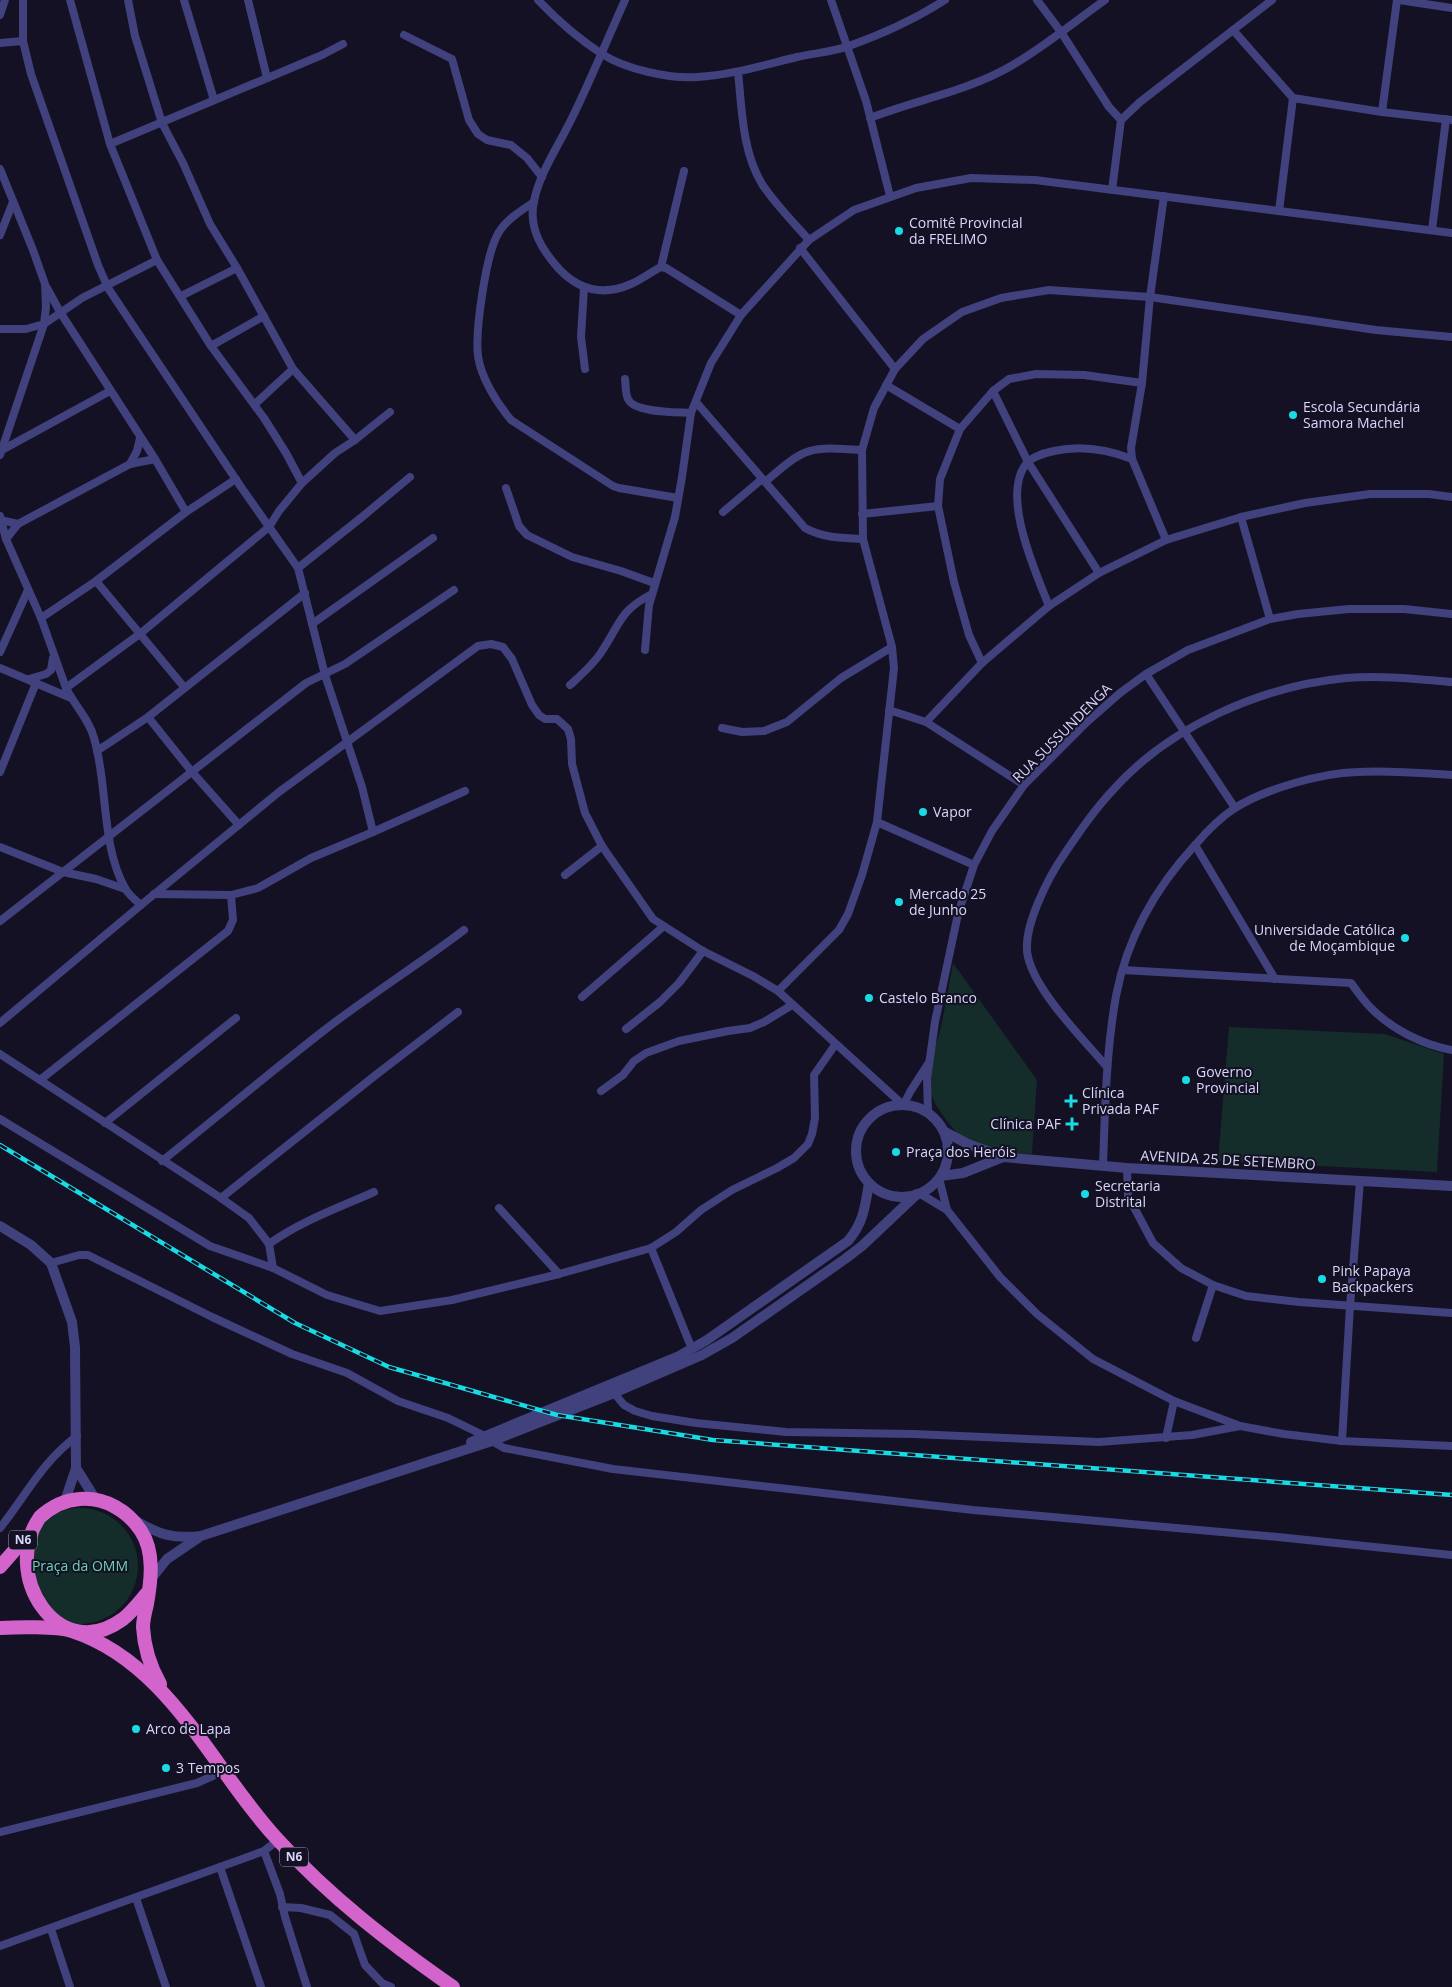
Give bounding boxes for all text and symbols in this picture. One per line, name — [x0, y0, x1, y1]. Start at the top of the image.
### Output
place label: Comitê Provincial da FRELIMO — [909, 213, 1022, 248]
marker: Comitê Provincial da FRELIMO — [893, 225, 905, 237]
place label: Escola Secundária Samora Machel — [1303, 397, 1420, 432]
marker: Escola Secundária Samora Machel — [1287, 409, 1299, 421]
street label: RUA SUSSUNDENGA — [1008, 679, 1115, 786]
place label: Vapor — [933, 802, 972, 821]
marker: Vapor — [917, 806, 929, 818]
place label: Mercado 25 de Junho — [909, 884, 986, 919]
marker: Mercado 25 de Junho — [893, 896, 905, 908]
place label: Universidade Católica de Moçambique — [1254, 920, 1395, 955]
marker: Universidade Católica de Moçambique — [1399, 932, 1411, 944]
place label: Castelo Branco — [879, 988, 977, 1007]
marker: Castelo Branco — [863, 992, 875, 1004]
place label: Governo Provincial — [1196, 1062, 1259, 1097]
marker: Governo Provincial — [1180, 1074, 1192, 1086]
place label: Clínica Privada PAF — [1082, 1083, 1159, 1118]
marker: Clínica Privada PAF — [1064, 1094, 1078, 1108]
place label: Clínica PAF — [990, 1114, 1061, 1133]
marker: Clínica PAF — [1065, 1117, 1079, 1131]
place label: Praça dos Heróis — [906, 1142, 1016, 1161]
street label: AVENIDA 25 DE SETEMBRO — [1140, 1145, 1316, 1174]
marker: Praça dos Heróis — [890, 1146, 902, 1158]
place label: Secretaria Distrital — [1095, 1176, 1161, 1211]
marker: Secretaria Distrital — [1079, 1188, 1091, 1200]
place label: Pink Papaya Backpackers — [1332, 1261, 1414, 1296]
marker: Pink Papaya Backpackers — [1316, 1273, 1328, 1285]
road number: N6 — [9, 1530, 37, 1550]
park label: Praça da OMM — [32, 1556, 128, 1575]
place label: Arco de Lapa — [146, 1719, 231, 1738]
marker: Arco de Lapa — [130, 1723, 142, 1735]
place label: 3 Tempos — [176, 1758, 240, 1777]
marker: 3 Tempos — [160, 1762, 172, 1774]
road number: N6 — [280, 1848, 308, 1866]

